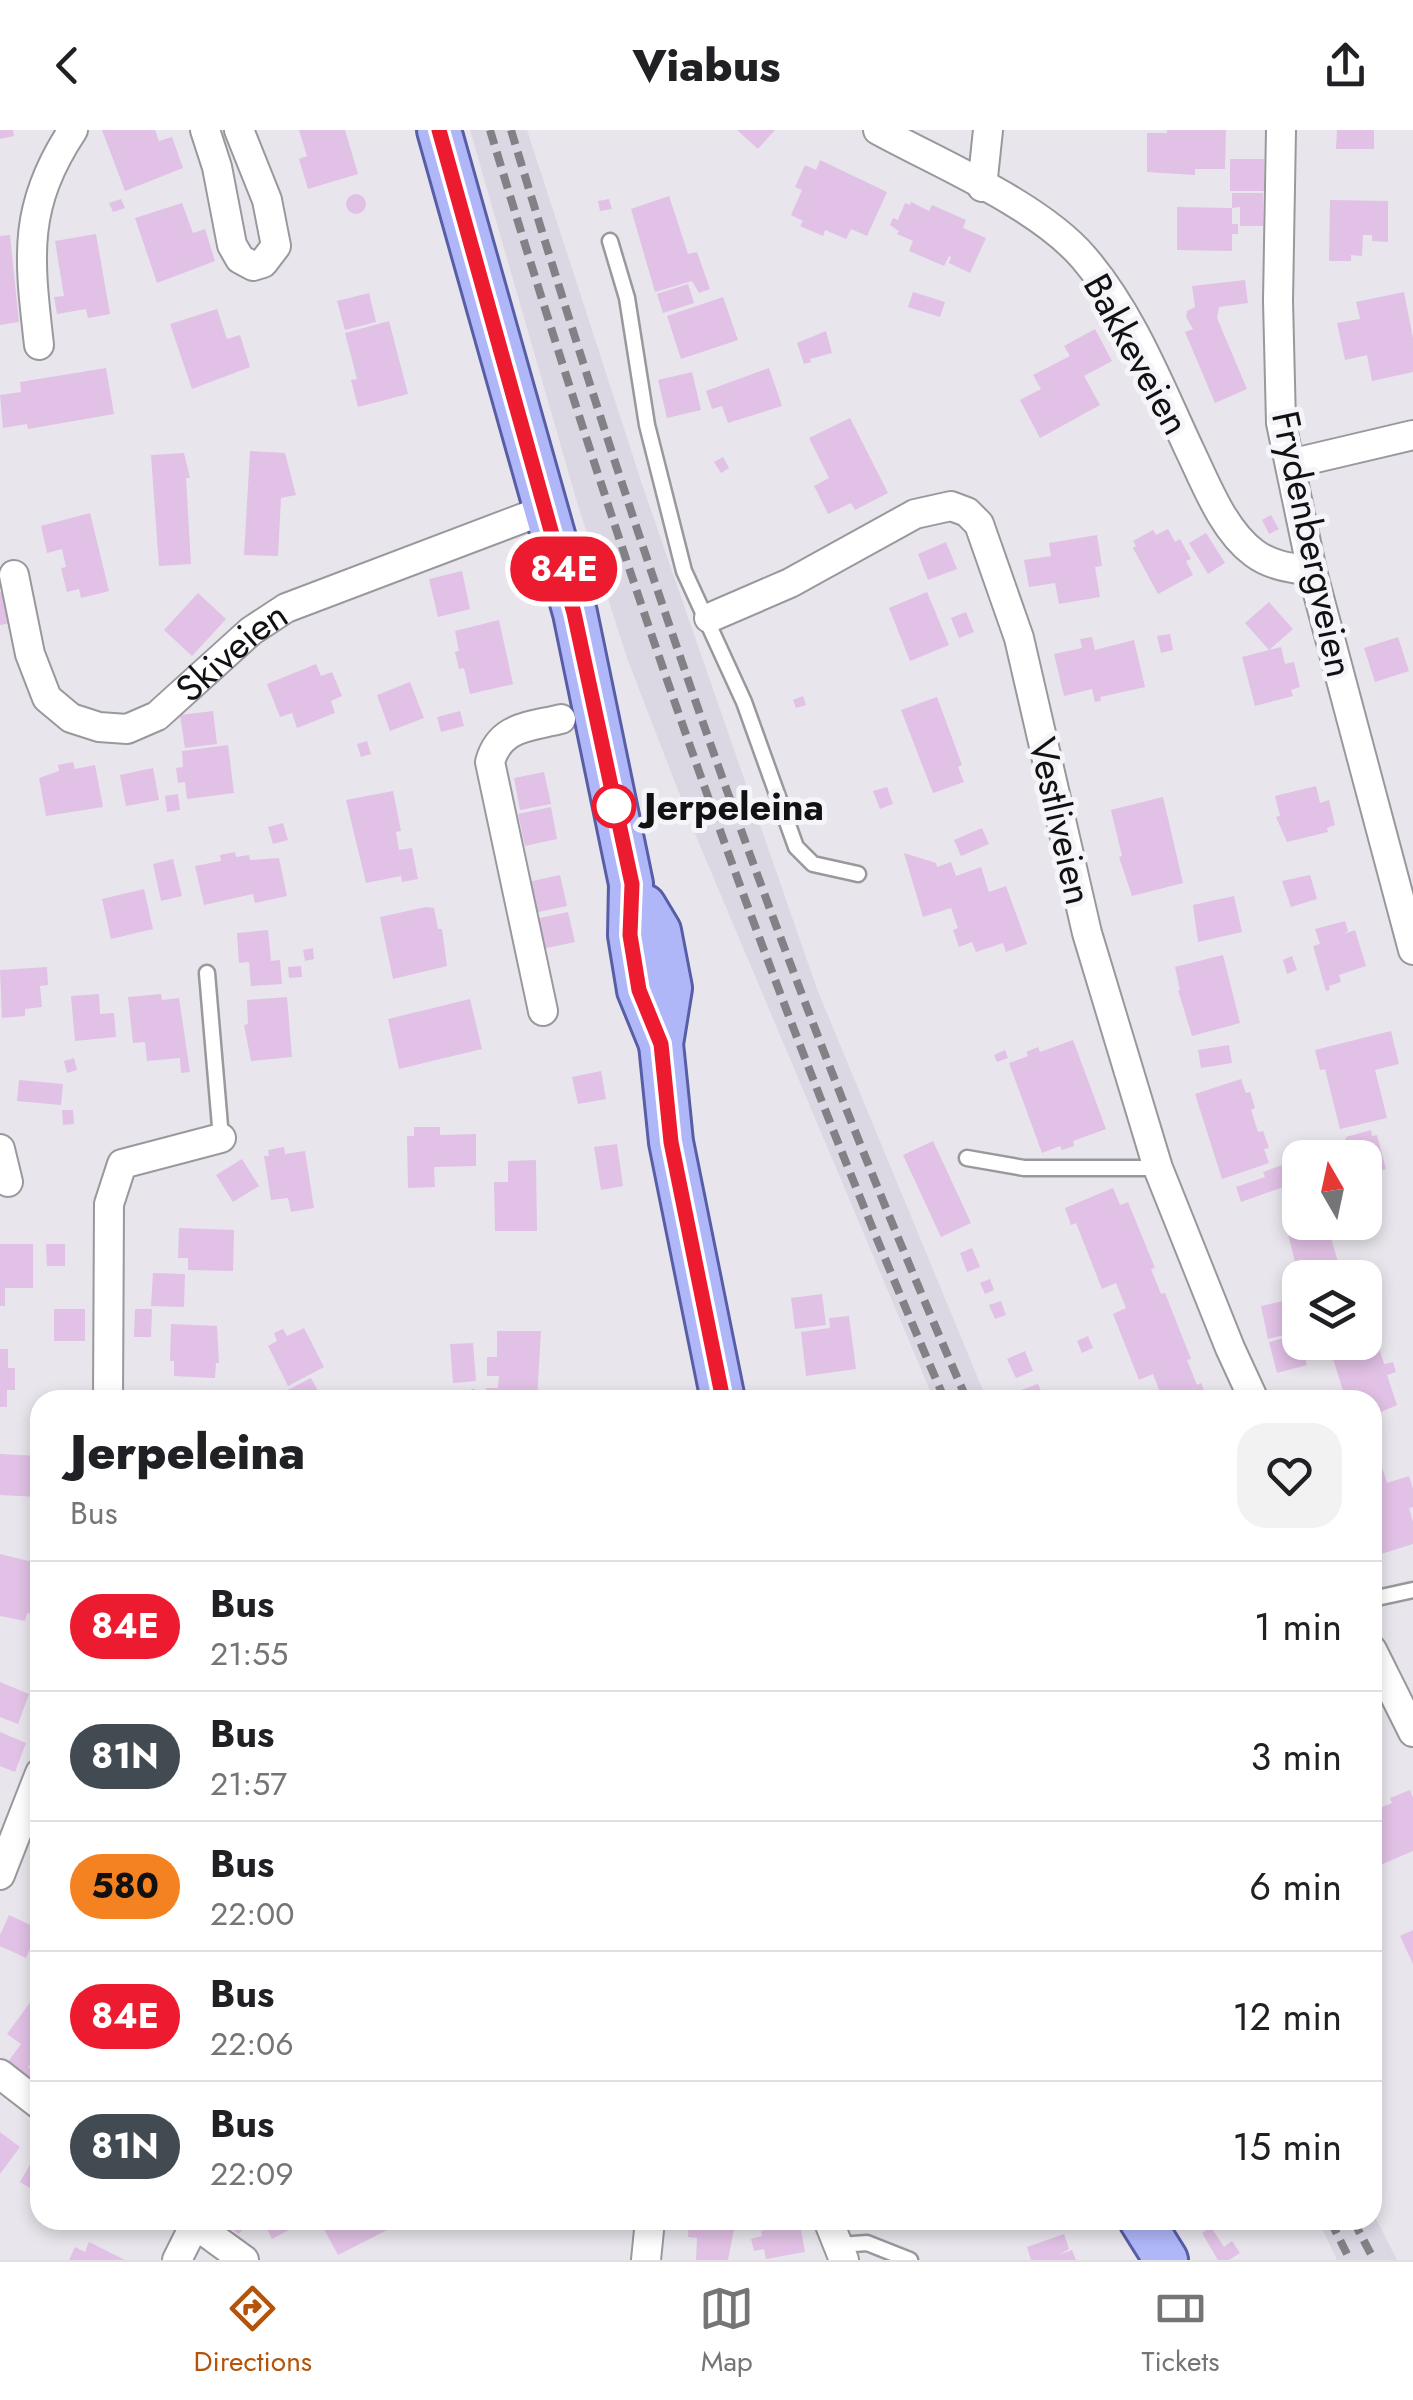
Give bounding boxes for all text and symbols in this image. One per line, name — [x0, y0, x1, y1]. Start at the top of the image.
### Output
text: Viabus — [633, 33, 780, 98]
icon: back — [40, 38, 95, 93]
icon: share — [1318, 38, 1373, 93]
street label: Bakkeveien — [1070, 263, 1204, 445]
street label: Frydenbergveien — [1258, 406, 1368, 682]
line badge: 84E — [506, 536, 622, 602]
text: 84E — [530, 544, 598, 594]
street label: Skiveien — [163, 587, 298, 715]
street label: Vestliveien — [1015, 732, 1107, 910]
place label: Jerpeleina — [637, 779, 824, 834]
marker: Jerpeleina — [593, 785, 635, 827]
north arrow — [1282, 1140, 1382, 1240]
map controls — [1282, 1140, 1382, 1360]
button: layers — [1282, 1260, 1382, 1360]
text: Jerpeleina — [70, 1418, 305, 1487]
button: heart — [1237, 1423, 1342, 1528]
text: Bus — [70, 1490, 118, 1536]
text: Bus — [210, 1576, 274, 1631]
text: 1 min — [1254, 1599, 1342, 1654]
text: 84E — [91, 1601, 159, 1651]
text: 21:55 — [210, 1631, 288, 1677]
text: Bus — [210, 1706, 274, 1761]
text: 3 min — [1250, 1729, 1342, 1784]
text: 81N — [91, 1731, 159, 1781]
text: 21:57 — [210, 1761, 287, 1807]
text: Bus — [210, 1836, 274, 1891]
text: 6 min — [1249, 1859, 1342, 1914]
text: 580 — [91, 1861, 159, 1911]
text: 22:00 — [210, 1891, 294, 1937]
text: Bus — [210, 1966, 274, 2021]
text: 12 min — [1232, 1989, 1342, 2044]
text: 84E — [91, 1991, 159, 2041]
text: 22:06 — [210, 2021, 294, 2067]
text: Bus — [210, 2096, 274, 2151]
text: 15 min — [1233, 2119, 1342, 2174]
text: 81N — [91, 2121, 159, 2171]
text: 22:09 — [210, 2151, 294, 2197]
tab: Directions — [194, 2281, 312, 2382]
tab: Map — [699, 2281, 754, 2382]
tab: Tickets — [1141, 2281, 1219, 2382]

